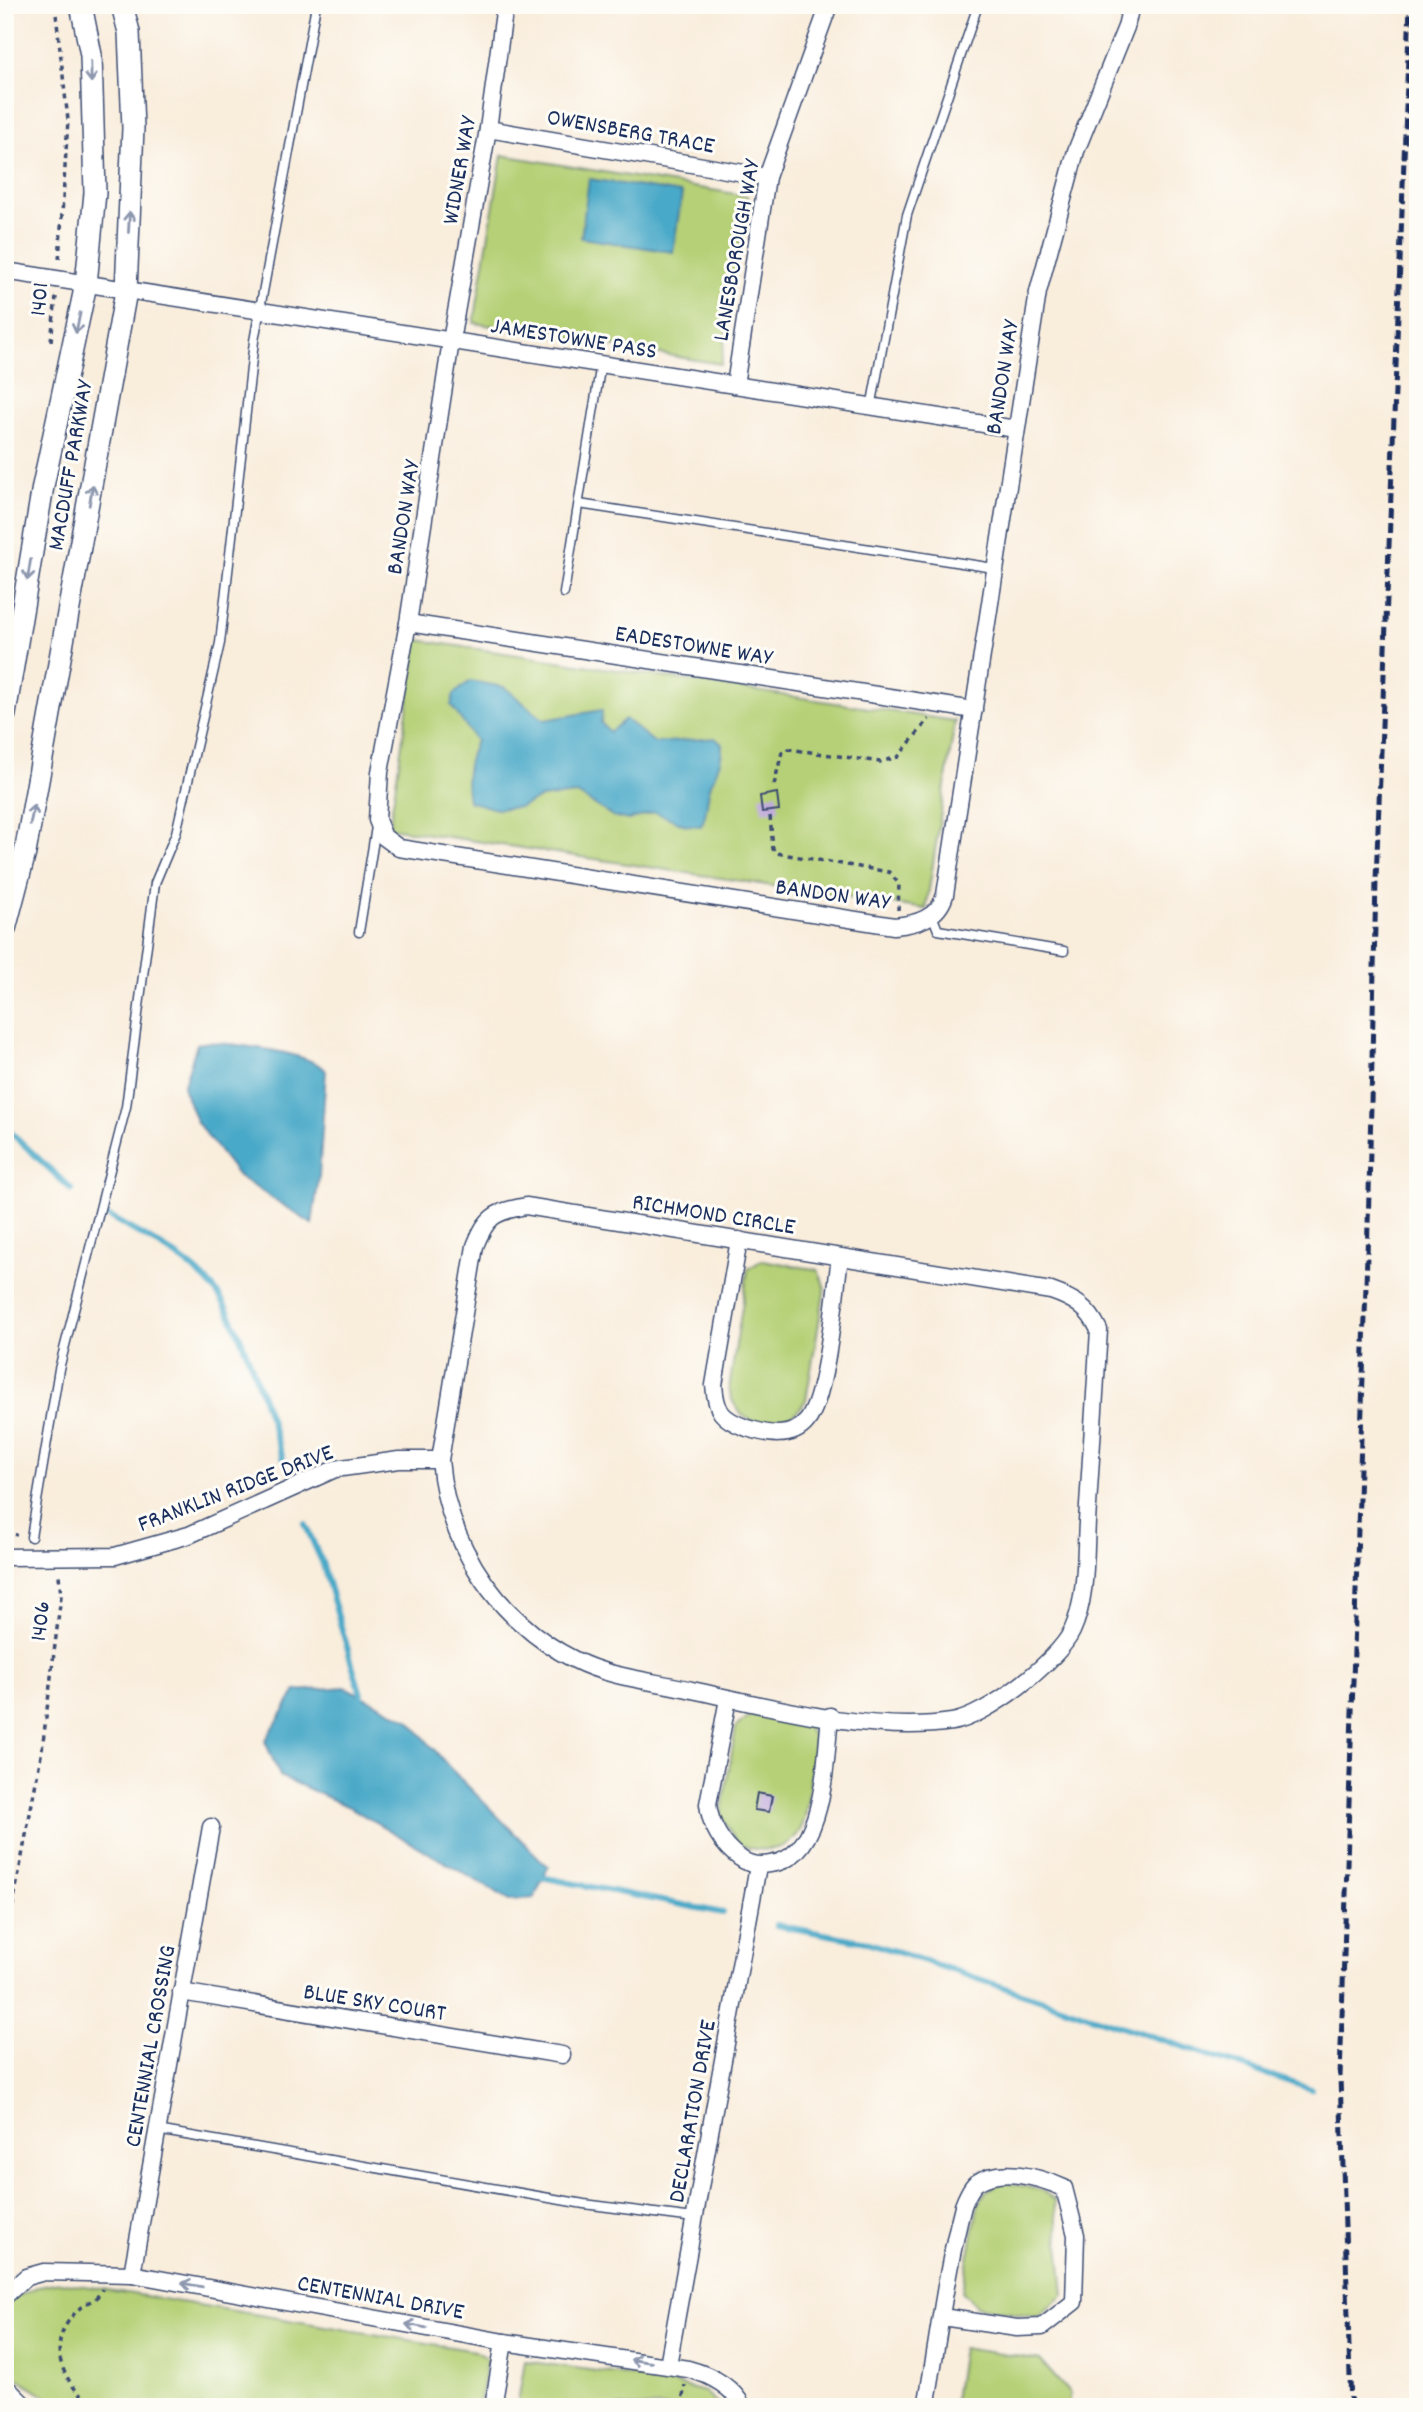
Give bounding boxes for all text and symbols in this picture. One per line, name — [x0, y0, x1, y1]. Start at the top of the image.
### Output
one-way arrow — [85, 61, 98, 84]
street label: OWENSBERG TRACE — [544, 101, 717, 164]
street label: WIDNER WAY — [435, 113, 487, 227]
street label: LANESBOROUGH WAY — [705, 156, 771, 344]
one-way arrow — [123, 211, 136, 234]
street label: 1401 — [23, 281, 59, 317]
street label: JAMESTOWNE PASS — [488, 310, 659, 370]
one-way arrow — [70, 311, 84, 334]
street label: BANDON WAY — [978, 317, 1030, 437]
street label: MACDUFF PARKWAY — [40, 377, 104, 553]
street label: BANDON WAY — [379, 457, 431, 577]
one-way arrow — [85, 484, 98, 507]
one-way arrow — [22, 558, 35, 581]
street label: EADESTOWNE WAY — [612, 618, 776, 676]
one-way arrow — [25, 804, 39, 827]
street label: BANDON WAY — [773, 871, 893, 921]
street label: RICHMOND CIRCLE — [630, 1186, 797, 1246]
street label: FRANKLIN RIDGE DRIVE — [133, 1437, 339, 1543]
street label: 1406 — [23, 1600, 61, 1643]
street label: CENTENNIAL CROSSING — [117, 1943, 186, 2150]
street label: BLUE SKY COURT — [301, 1976, 448, 2032]
street label: DECLARATION DRIVE — [661, 2017, 727, 2206]
street label: CENTENNIAL DRIVE — [294, 2268, 467, 2330]
one-way arrow — [181, 2278, 204, 2291]
one-way arrow — [405, 2319, 428, 2332]
one-way arrow — [630, 2355, 653, 2368]

